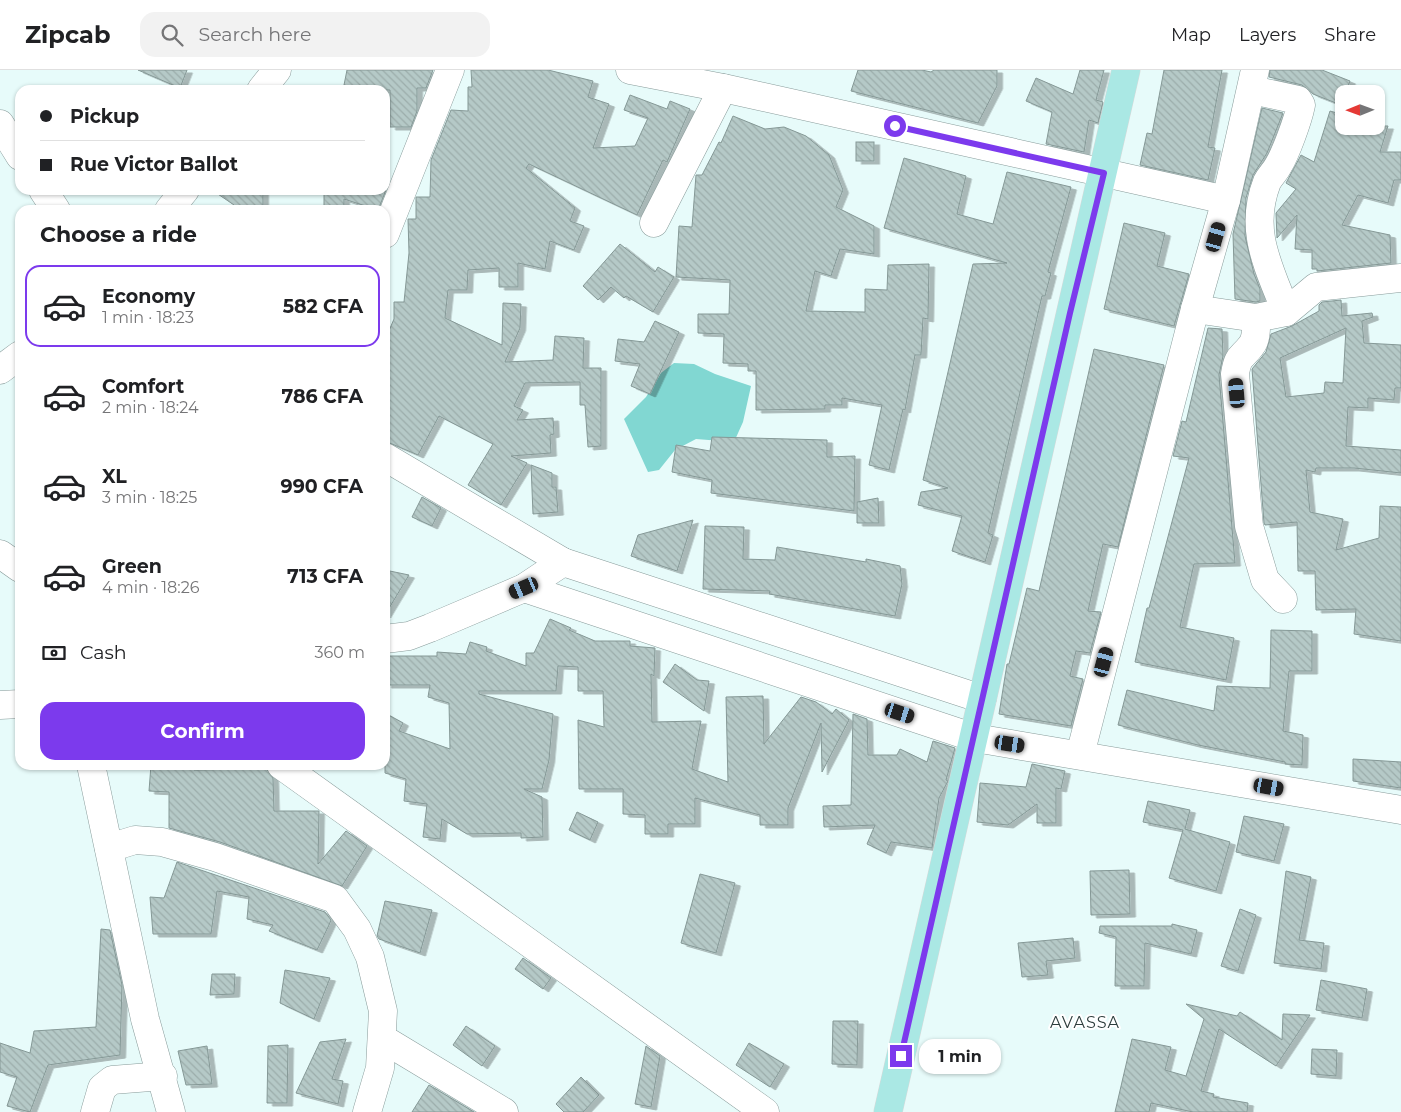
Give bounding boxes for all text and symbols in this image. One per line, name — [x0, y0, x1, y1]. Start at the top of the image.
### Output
search box — [140, 12, 490, 57]
text: Zipcab — [25, 20, 110, 49]
icon: search — [158, 21, 186, 49]
text: Search here — [198, 23, 311, 46]
text: Map — [1171, 24, 1211, 46]
text: Layers — [1239, 24, 1296, 46]
text: Share — [1324, 24, 1376, 46]
north arrow — [1335, 85, 1385, 135]
map controls — [1335, 85, 1385, 135]
text: Pickup — [70, 105, 139, 128]
route start — [884, 115, 906, 137]
text: Rue Victor Ballot — [70, 153, 238, 176]
text: Choose a ride — [40, 221, 197, 248]
car — [1204, 221, 1227, 253]
icon: car — [42, 284, 87, 329]
text: Economy — [102, 285, 195, 308]
text: 582 CFA — [283, 295, 363, 318]
text: 1 min · 18:23 — [102, 308, 194, 327]
icon: car — [42, 374, 87, 419]
text: Comfort — [102, 375, 184, 398]
car — [1228, 377, 1245, 409]
text: 786 CFA — [282, 385, 363, 408]
text: 2 min · 18:24 — [102, 398, 198, 417]
icon: car — [42, 464, 87, 509]
text: XL — [102, 465, 127, 488]
text: 990 CFA — [281, 475, 363, 498]
text: 3 min · 18:25 — [102, 488, 197, 507]
icon: car — [42, 554, 87, 599]
text: Green — [102, 555, 162, 578]
text: 713 CFA — [287, 565, 363, 588]
car — [507, 575, 540, 601]
text: 4 min · 18:26 — [102, 578, 199, 597]
icon: cash — [40, 639, 68, 667]
text: Cash — [80, 641, 127, 664]
text: 360 m — [314, 643, 365, 662]
car — [1092, 646, 1115, 678]
car — [883, 701, 916, 725]
button: Confirm — [40, 702, 365, 760]
car — [994, 734, 1025, 754]
car — [1252, 777, 1285, 797]
district label: AVASSA — [1050, 1013, 1120, 1032]
callout: 1 min — [918, 1038, 1001, 1074]
route end — [890, 1045, 912, 1067]
text: 1 min — [938, 1047, 982, 1066]

